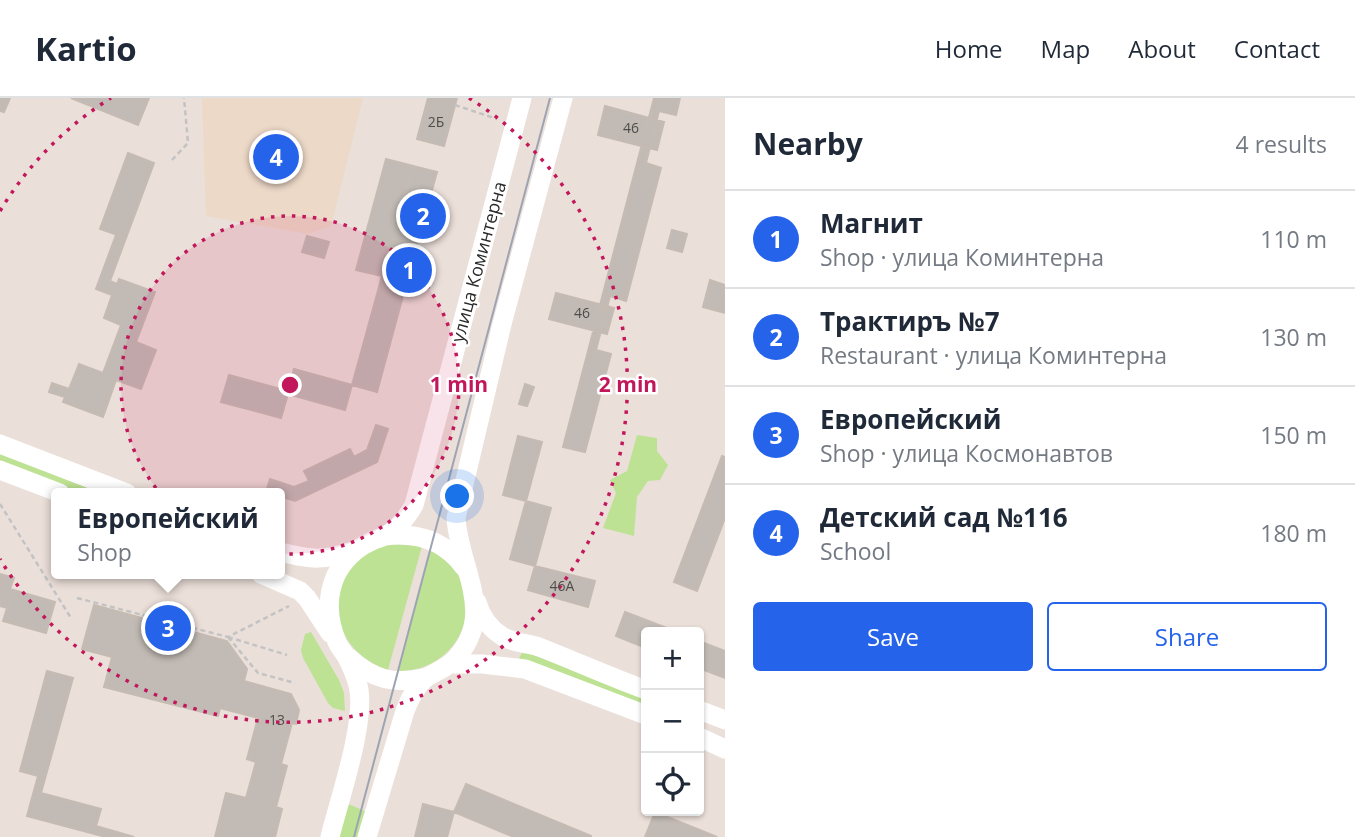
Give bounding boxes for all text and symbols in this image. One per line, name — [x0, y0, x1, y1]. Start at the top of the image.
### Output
text: Kartio — [35, 26, 137, 71]
text: Home — [935, 32, 1003, 65]
text: Map — [1041, 32, 1090, 65]
text: About — [1128, 32, 1196, 65]
text: Contact — [1234, 32, 1320, 65]
house number: 2Б — [428, 112, 444, 131]
house number: 46 — [623, 118, 639, 137]
text: Nearby — [753, 123, 863, 164]
text: 4 results — [1236, 128, 1327, 160]
pin: 4 — [253, 131, 299, 183]
street label: улица Коминтерна — [445, 179, 511, 345]
pin: 2 — [400, 190, 446, 242]
text: Магнит — [820, 205, 923, 241]
text: 1 — [769, 223, 783, 255]
text: 110 m — [1260, 223, 1327, 255]
text: Shop · улица Коминтерна — [820, 241, 1104, 273]
pin: 1 — [386, 244, 432, 296]
house number: 46 — [574, 303, 590, 322]
text: Трактиръ №7 — [820, 303, 1000, 339]
text: 2 — [769, 321, 783, 353]
text: 130 m — [1260, 321, 1327, 353]
text: Restaurant · улица Коминтерна — [820, 339, 1167, 371]
text: 1 min — [430, 370, 488, 398]
text: 2 min — [599, 370, 657, 398]
centre of rings — [278, 373, 302, 397]
text: Европейский — [820, 401, 1001, 437]
text: 3 — [769, 419, 783, 451]
text: 150 m — [1260, 419, 1327, 451]
text: Shop · улица Космонавтов — [820, 437, 1113, 469]
your location — [440, 479, 474, 513]
popup — [51, 488, 285, 579]
text: Детский сад №116 — [820, 499, 1068, 535]
text: Европейский — [77, 500, 259, 536]
text: 4 — [769, 517, 783, 549]
text: 180 m — [1260, 517, 1327, 549]
text: School — [820, 535, 891, 567]
text: Shop — [77, 536, 132, 568]
house number: 46А — [550, 576, 575, 595]
pin: 3 — [145, 602, 191, 654]
button: Save — [753, 602, 1033, 671]
button: Share — [1047, 602, 1327, 671]
map controls — [641, 627, 704, 816]
button: + — [641, 627, 704, 690]
button: − — [641, 690, 704, 753]
house number: 13 — [269, 710, 285, 729]
button: locate — [641, 753, 704, 816]

